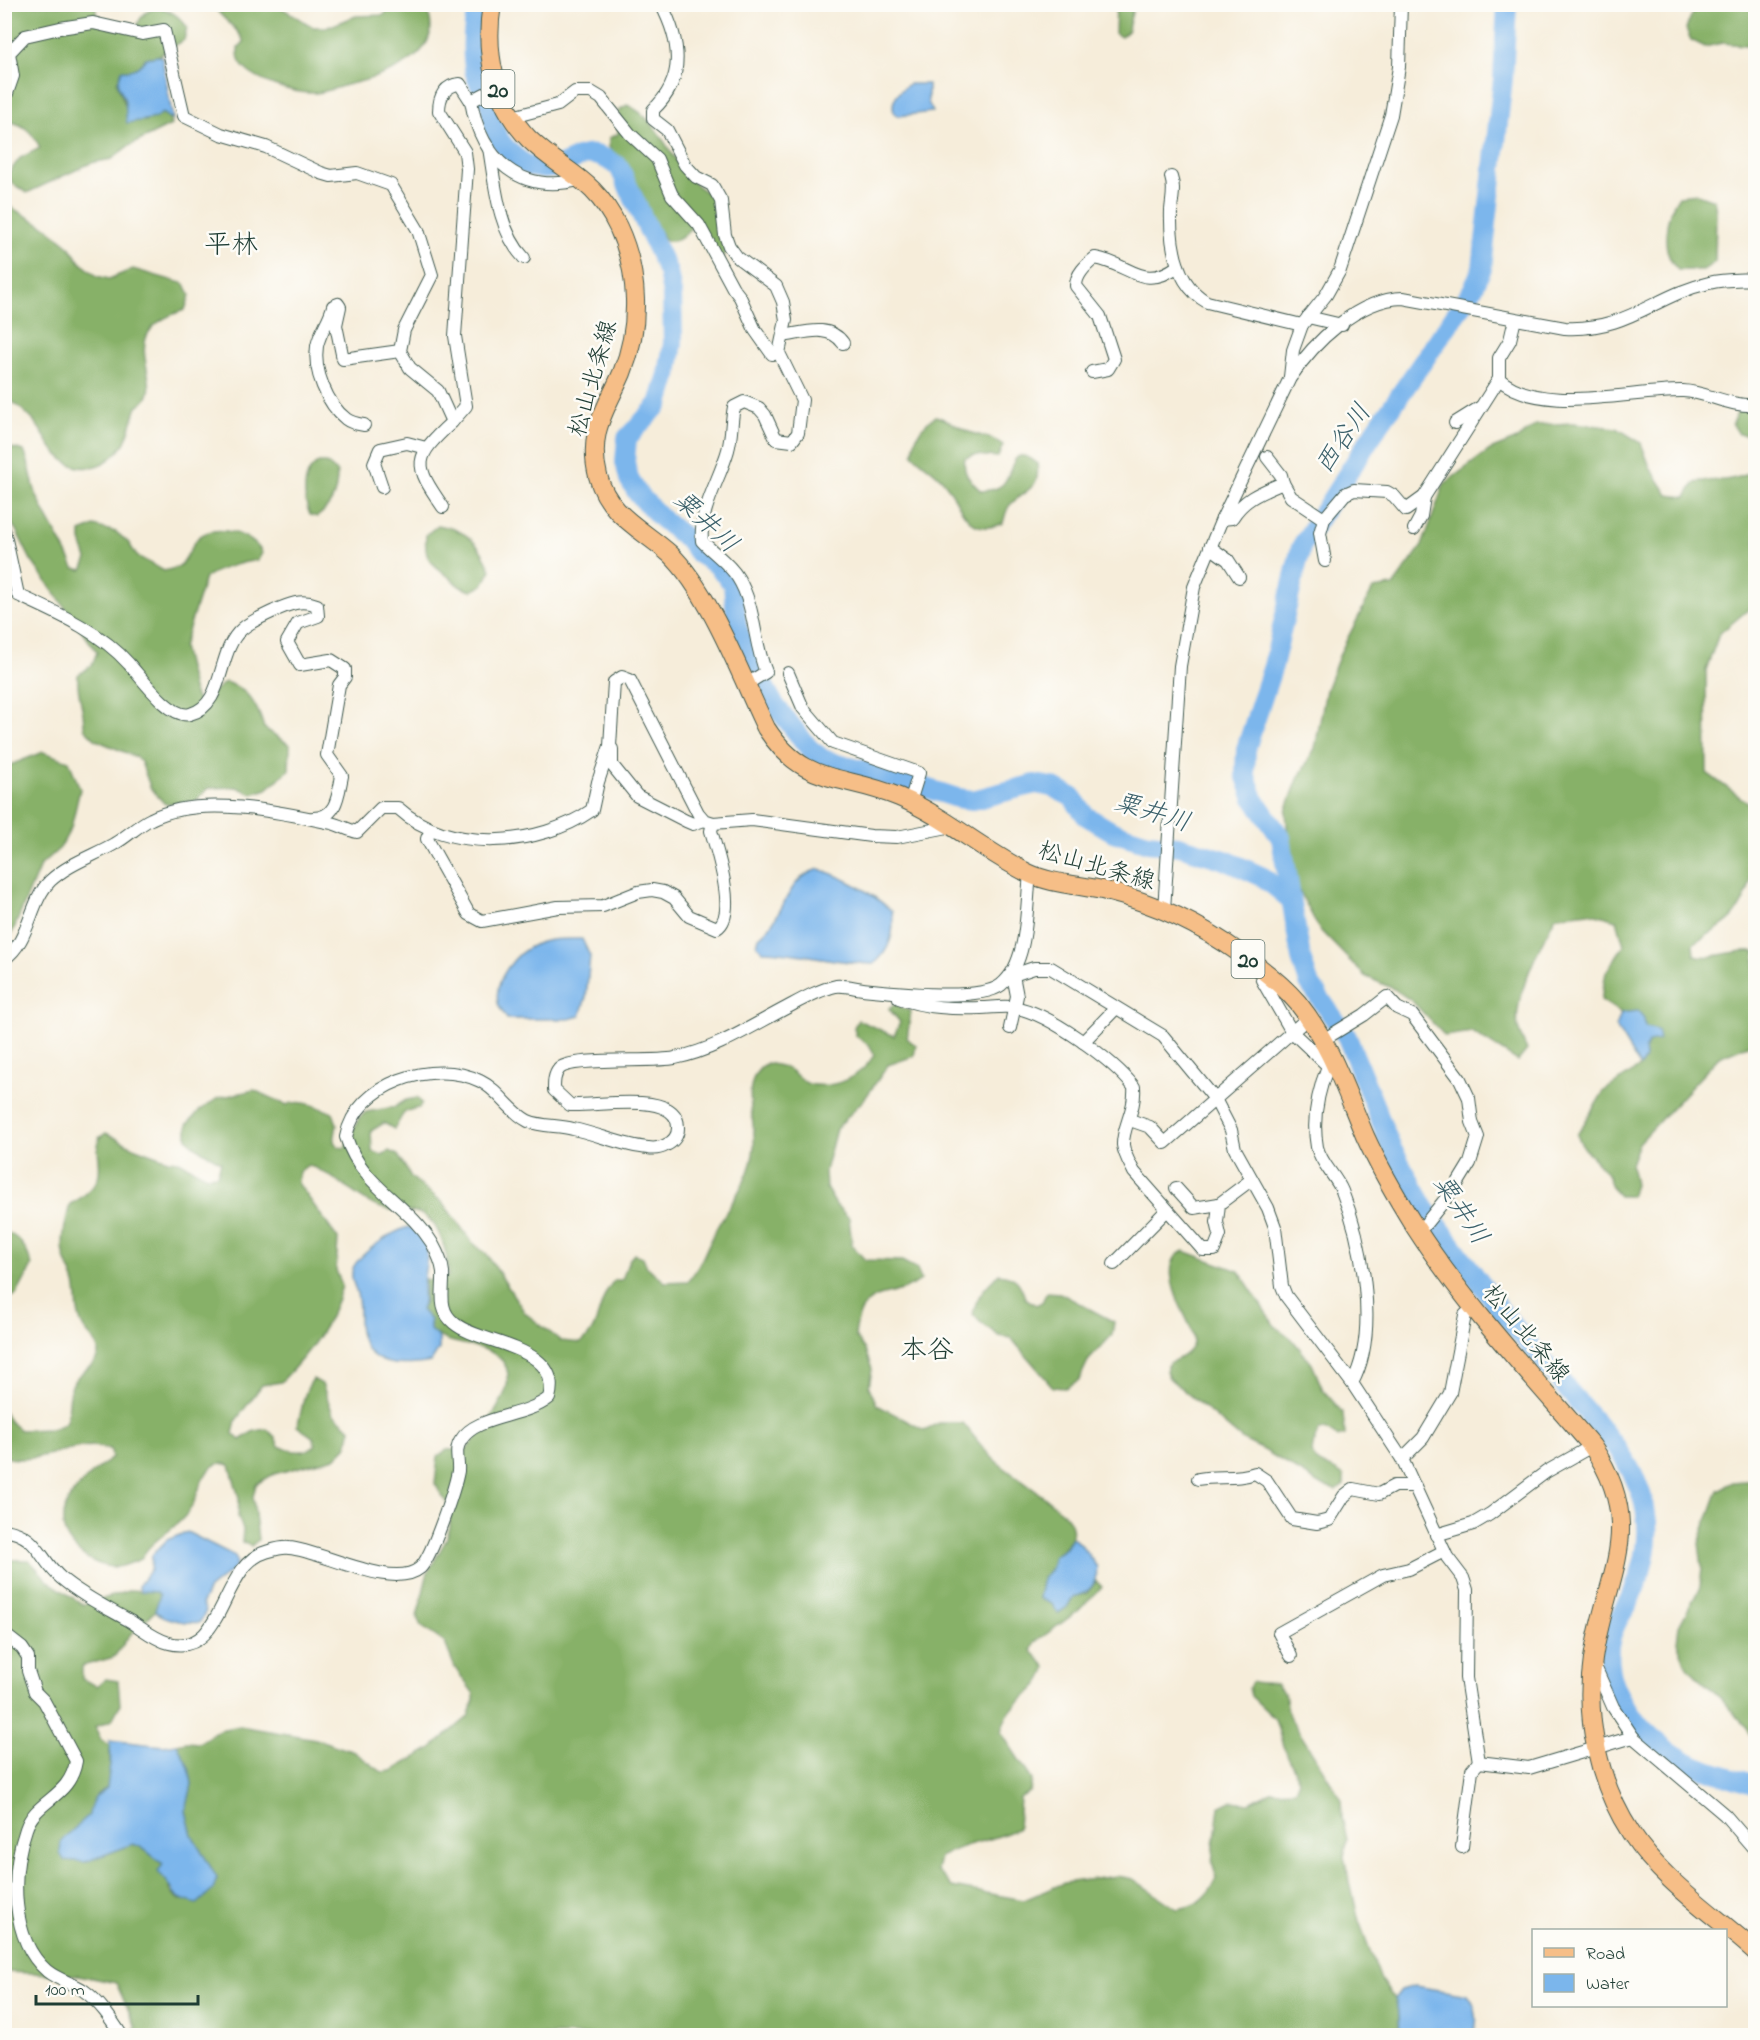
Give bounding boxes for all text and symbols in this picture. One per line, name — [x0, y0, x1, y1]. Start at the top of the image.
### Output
road number: 20 — [482, 70, 514, 108]
district label: 平林 — [204, 227, 258, 266]
street label: 松山北条線 — [561, 316, 628, 441]
water label: 西谷川 — [1307, 397, 1382, 483]
water label: 粟井川 — [663, 483, 746, 564]
water label: 粟井川 — [1109, 784, 1195, 843]
street label: 松山北条線 — [1034, 834, 1159, 901]
road number: 20 — [1232, 940, 1264, 978]
water label: 粟井川 — [1422, 1168, 1497, 1254]
street label: 松山北条線 — [1473, 1277, 1577, 1392]
district label: 本谷 — [900, 1332, 954, 1371]
legend — [1532, 1929, 1727, 2007]
text: Road — [1586, 1942, 1625, 1968]
scale bar — [36, 1968, 198, 2006]
text: Water — [1586, 1972, 1630, 1998]
text: 100 m — [45, 1978, 85, 2004]

